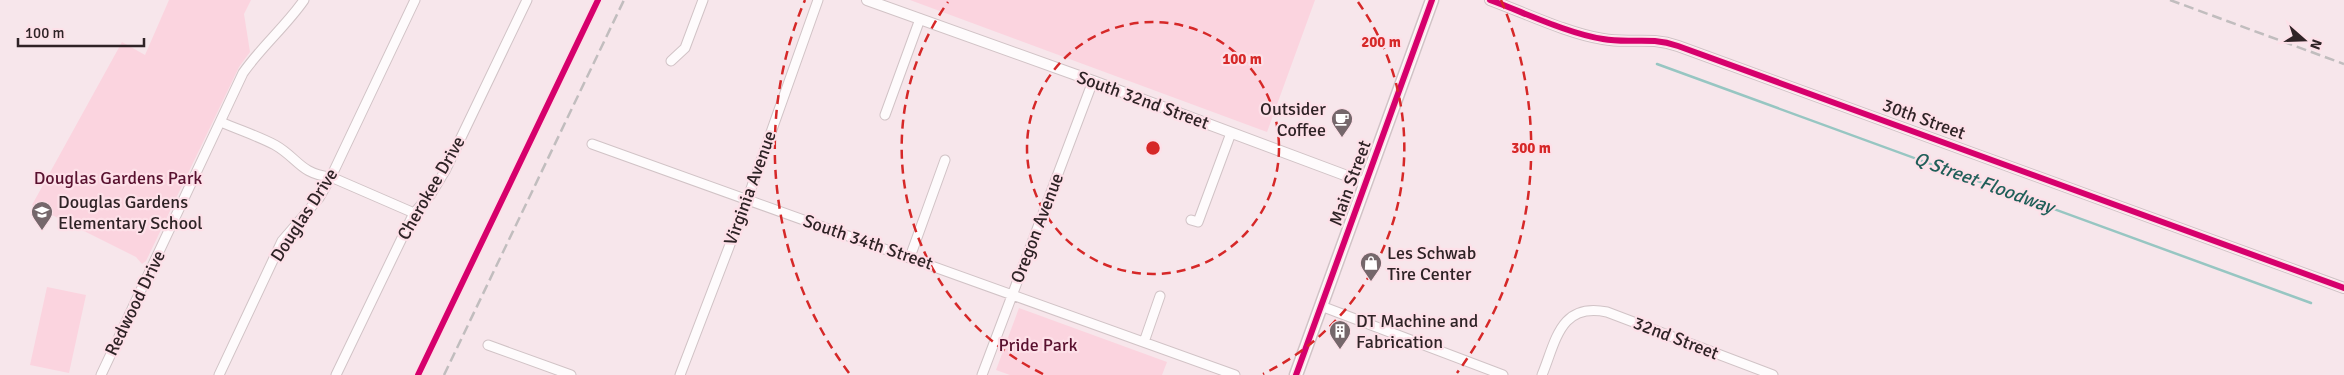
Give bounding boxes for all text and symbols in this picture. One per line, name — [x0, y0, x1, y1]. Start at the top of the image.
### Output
scale bar — [18, 15, 144, 47]
north arrow — [2279, 15, 2329, 65]
text: 100 m — [25, 24, 65, 42]
text: 200 m — [1361, 33, 1401, 51]
text: N — [2306, 37, 2325, 52]
text: 100 m — [1222, 50, 1262, 68]
street label: South 32nd Street — [1074, 66, 1212, 134]
street label: 30th Street — [1880, 94, 1968, 144]
place label: Outsider Coffee — [1260, 98, 1326, 141]
cafe icon: Outsider Coffee — [1330, 107, 1354, 138]
street label: Virginia Avenue — [719, 128, 781, 248]
street label: Cherokee Drive — [392, 132, 470, 244]
street label: Main Street — [1324, 137, 1376, 229]
centre of rings — [1144, 139, 1162, 157]
text: 300 m — [1511, 139, 1551, 157]
water label: Q Street Floodway — [1911, 147, 2059, 220]
street label: Douglas Drive — [266, 164, 342, 266]
park label: Douglas Gardens Park — [34, 167, 202, 189]
street label: Oregon Avenue — [1006, 170, 1068, 286]
place label: Douglas Gardens Elementary School — [58, 191, 203, 234]
school or university icon: Douglas Gardens Elementary School — [30, 200, 54, 231]
street label: South 34th Street — [800, 210, 936, 274]
place label: Les Schwab Tire Center — [1387, 242, 1476, 285]
street label: Redwood Drive — [100, 247, 170, 359]
shop icon: Les Schwab Tire Center — [1359, 251, 1383, 282]
place label: DT Machine and Fabrication — [1356, 310, 1478, 353]
street label: 32nd Street — [1630, 312, 1722, 364]
building icon: DT Machine and Fabrication — [1328, 319, 1352, 350]
park label: Pride Park — [999, 334, 1077, 356]

